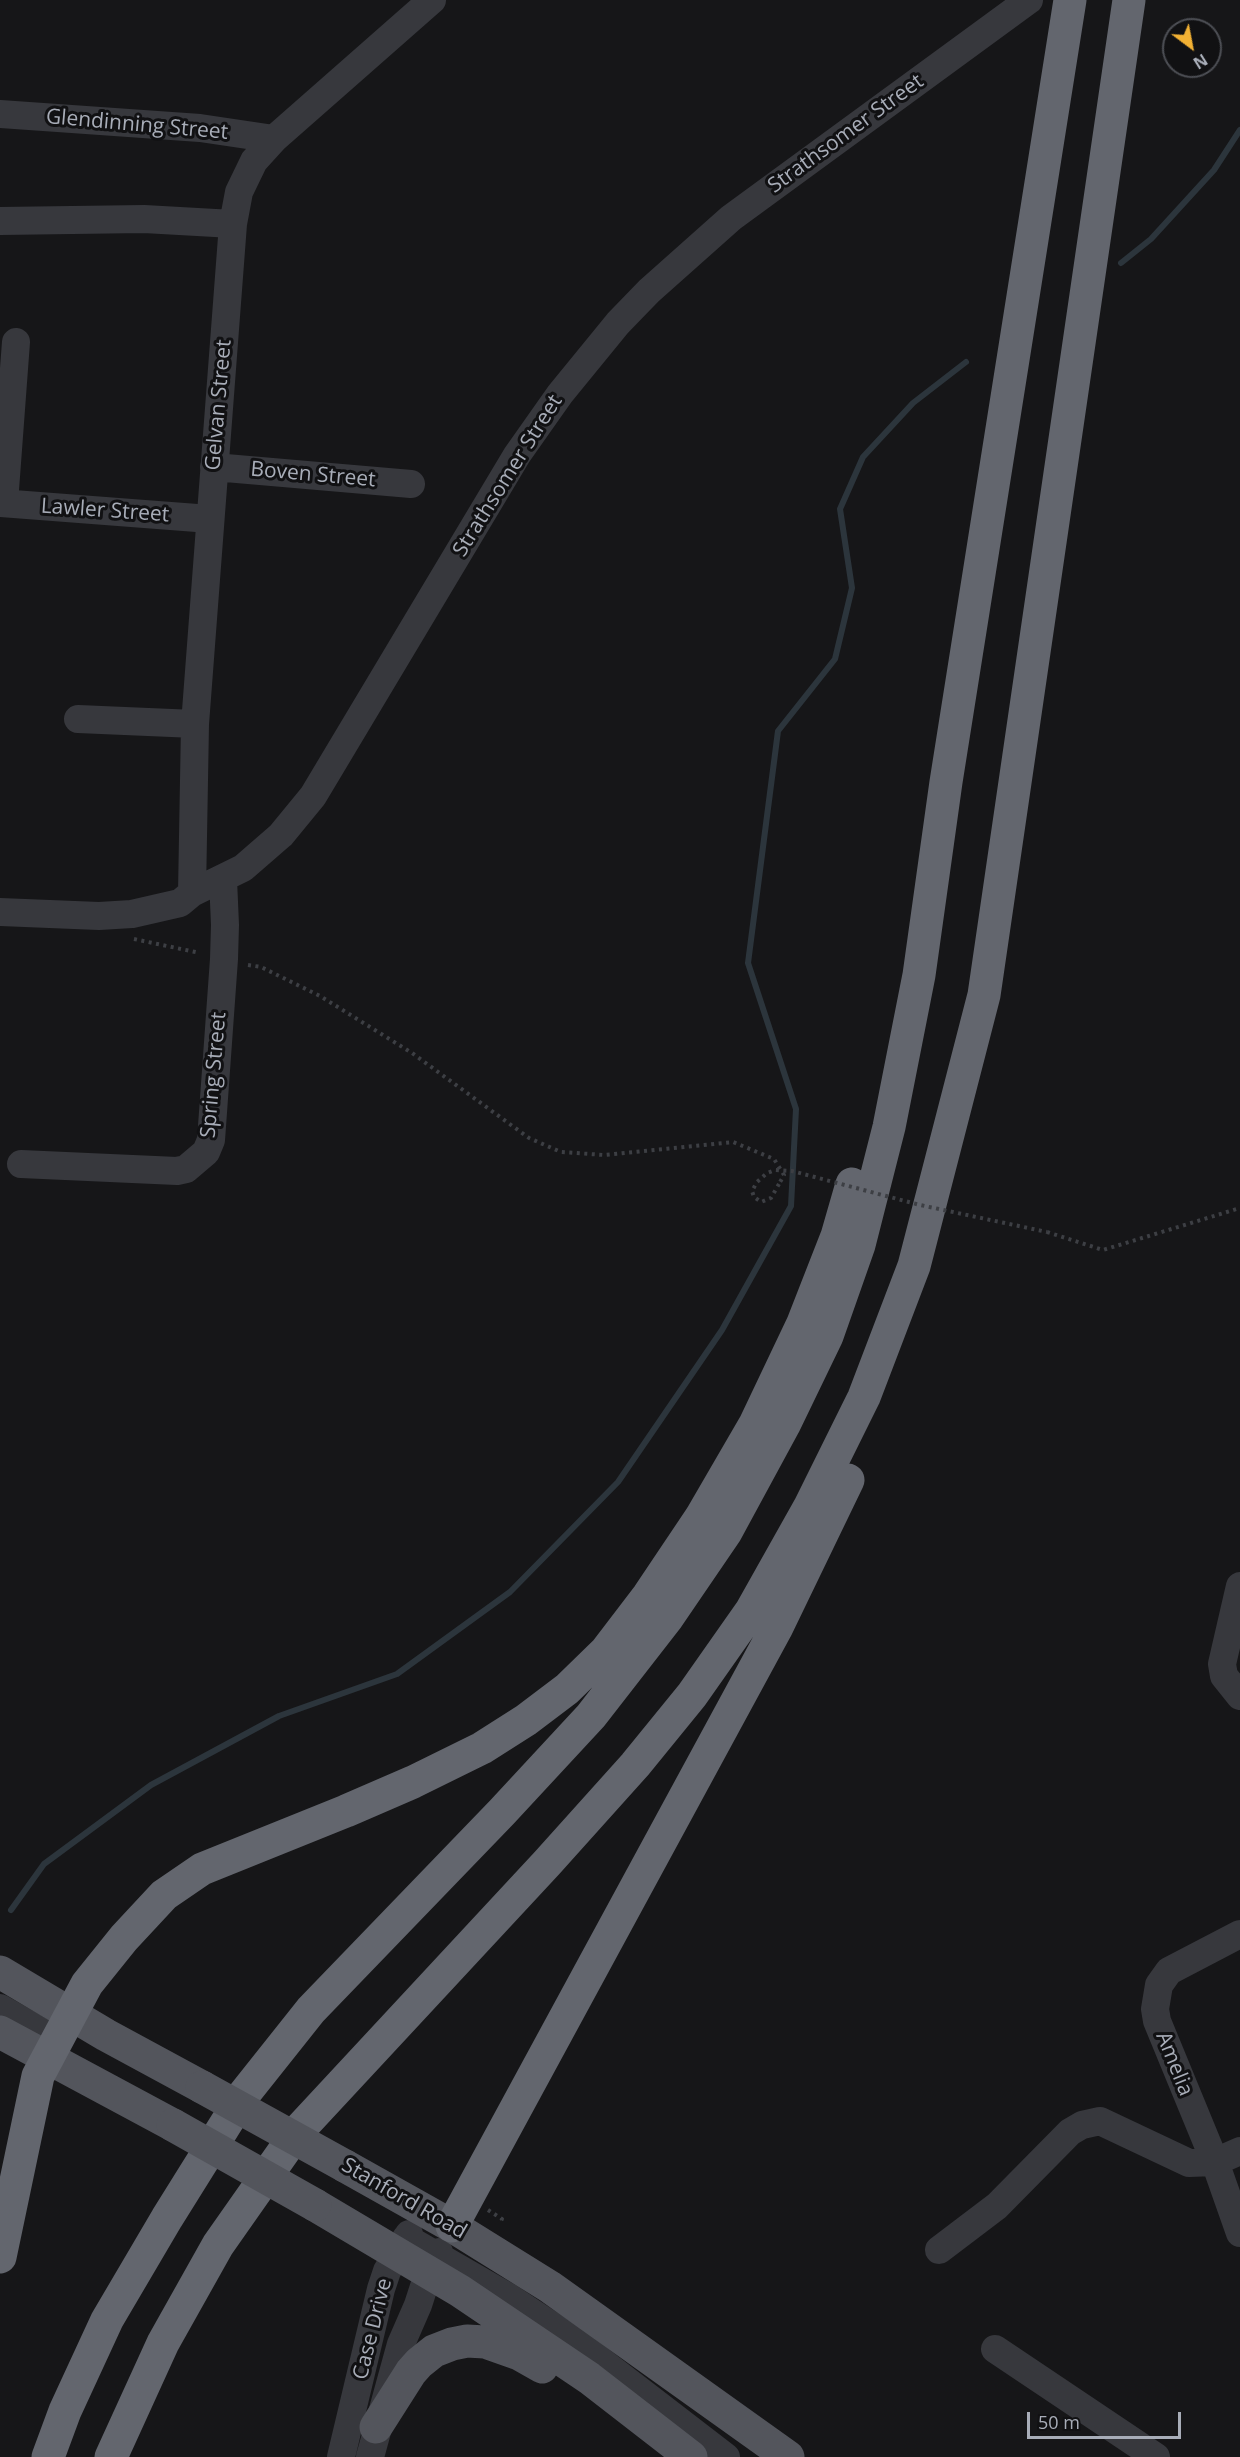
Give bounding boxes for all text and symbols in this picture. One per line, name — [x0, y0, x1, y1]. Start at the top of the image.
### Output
north arrow — [1162, 18, 1222, 78]
text: N — [1189, 49, 1212, 74]
street label: Strathsomer Street — [763, 69, 929, 199]
street label: Glendinning Street — [45, 104, 229, 146]
street label: Gelvan Street — [201, 338, 237, 472]
street label: Strathsomer Street — [448, 390, 568, 562]
street label: Boven Street — [249, 457, 377, 493]
street label: Lawler Street — [40, 494, 170, 528]
street label: Spring Street — [196, 1011, 232, 1139]
street label: Amelia — [1150, 2028, 1198, 2100]
street label: Stanford Road — [337, 2153, 471, 2245]
street label: Case Drive — [348, 2276, 398, 2382]
scale bar — [1030, 2400, 1184, 2438]
text: 50 m — [1038, 2410, 1080, 2434]

